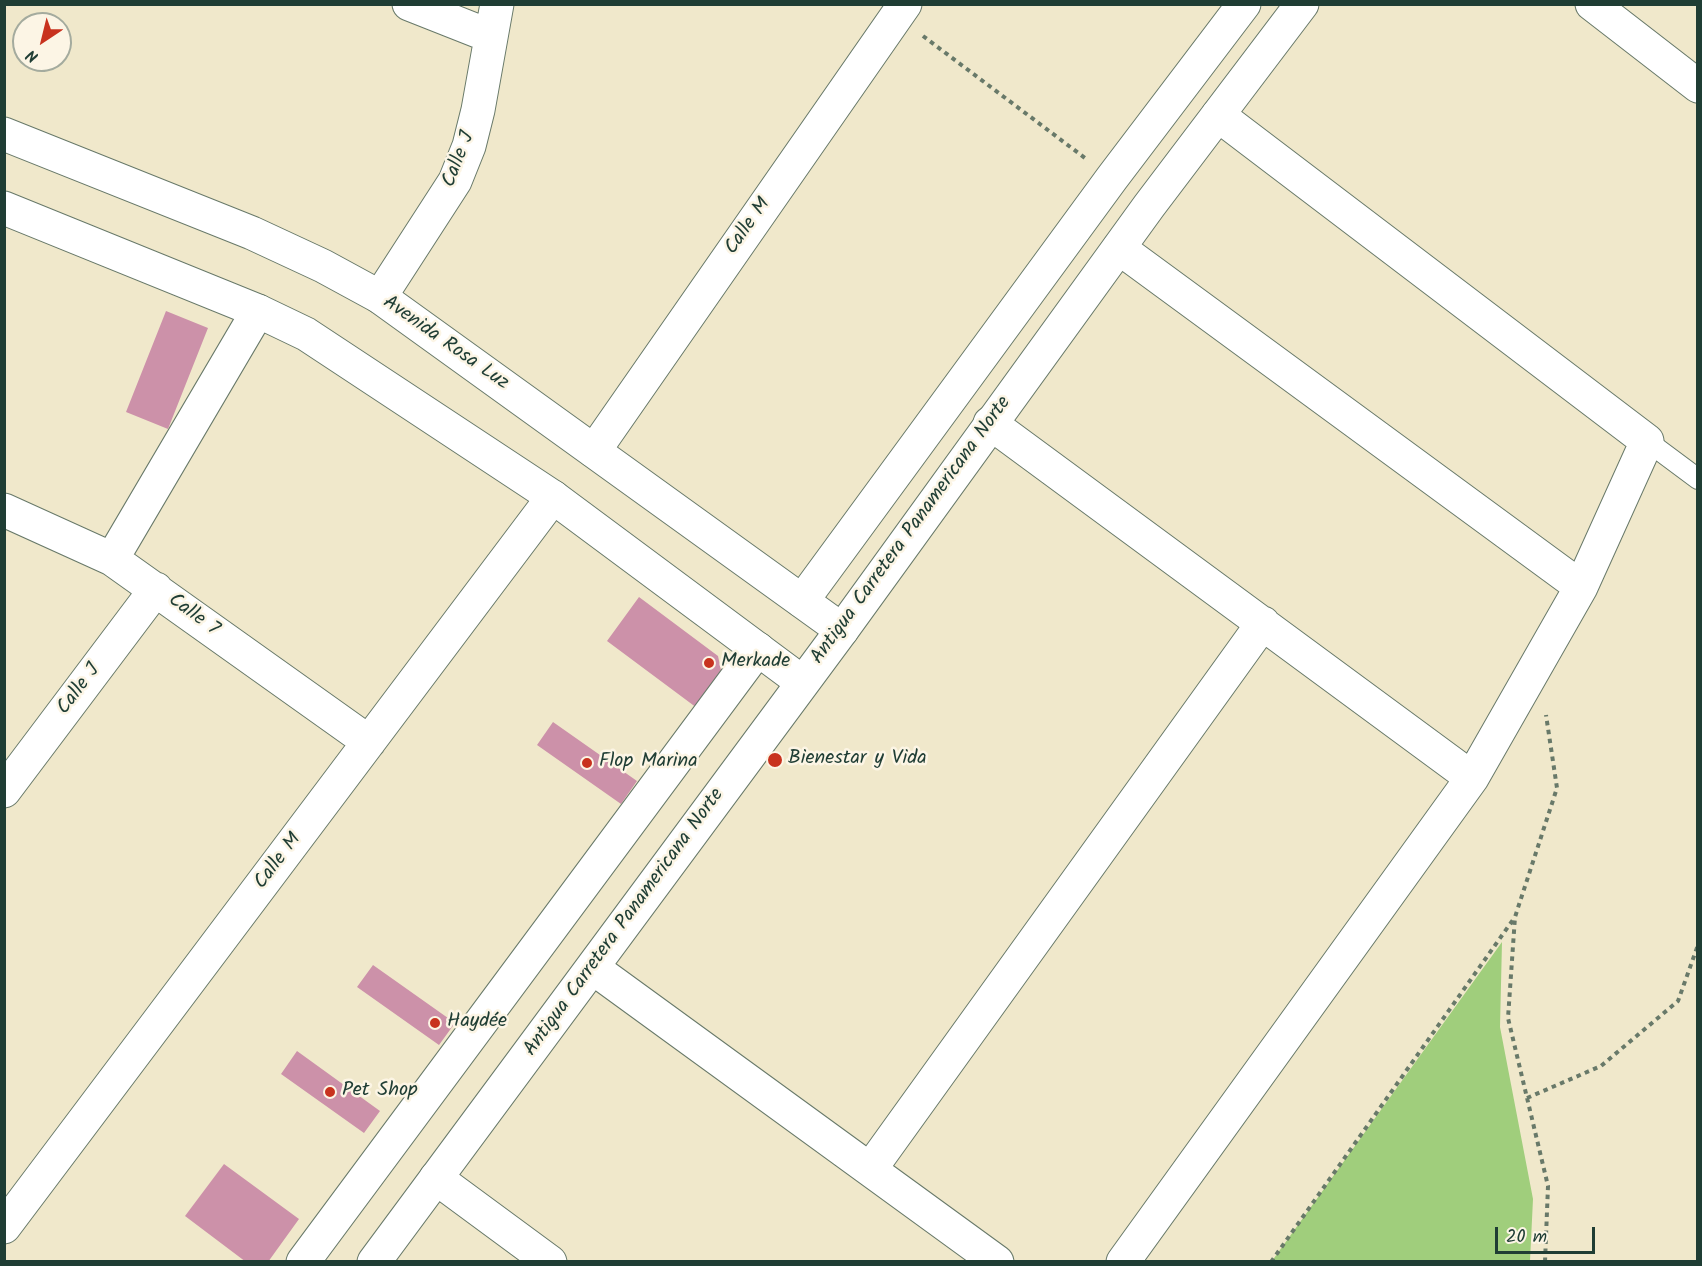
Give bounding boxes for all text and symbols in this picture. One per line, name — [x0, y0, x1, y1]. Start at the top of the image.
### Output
north arrow — [12, 12, 72, 72]
text: N — [21, 42, 44, 69]
street label: Calle J — [438, 129, 482, 191]
street label: Calle M — [721, 194, 777, 260]
street label: Avenida Rosa Luz — [377, 292, 513, 396]
street label: Antigua Carretera Panamericana Norte — [807, 392, 1017, 670]
street label: Calle 7 — [163, 589, 223, 643]
place label: Merkade — [721, 651, 790, 675]
marker: Merkade — [702, 656, 716, 670]
street label: Calle J — [53, 660, 107, 720]
place label: Bienestar y Vida — [788, 748, 927, 772]
place label: Flop Marina — [599, 751, 698, 775]
marker: Bienestar y Vida — [766, 751, 784, 769]
marker: Flop Marina — [580, 756, 594, 770]
street label: Antigua Carretera Panamericana Norte — [520, 784, 730, 1062]
street label: Calle M — [250, 829, 308, 895]
place label: Haydée — [447, 1011, 507, 1035]
marker: Haydée — [428, 1016, 442, 1030]
place label: Pet Shop — [342, 1080, 418, 1104]
marker: Pet Shop — [323, 1085, 337, 1099]
scale bar — [1498, 1215, 1598, 1253]
text: 20 m — [1506, 1223, 1547, 1252]

